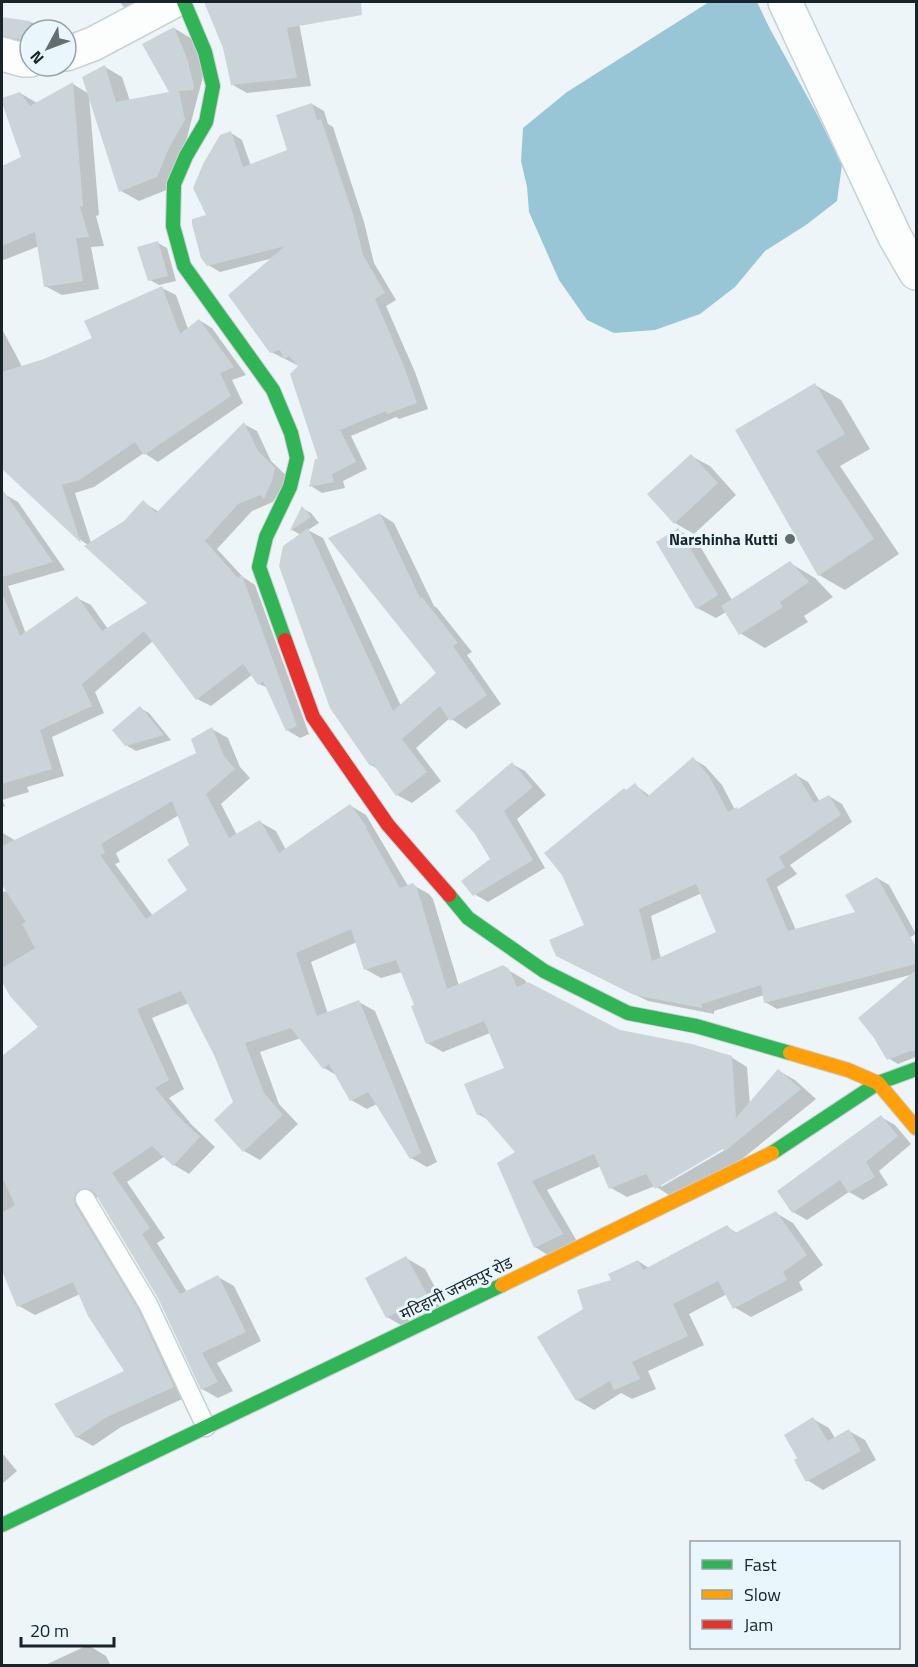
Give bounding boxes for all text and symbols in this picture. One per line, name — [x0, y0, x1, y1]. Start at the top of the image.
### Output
north arrow — [18, 18, 78, 78]
text: N — [24, 46, 49, 70]
place label: Narshinha Kutti — [669, 527, 778, 551]
marker: Narshinha Kutti — [783, 532, 797, 546]
street label: मटिहानी जनकपुर रोड — [396, 1250, 517, 1326]
legend — [690, 1541, 900, 1649]
text: Fast — [744, 1551, 777, 1578]
text: Slow — [744, 1581, 781, 1608]
scale bar — [21, 1610, 114, 1648]
text: Jam — [744, 1611, 773, 1638]
text: 20 m — [30, 1617, 69, 1644]

